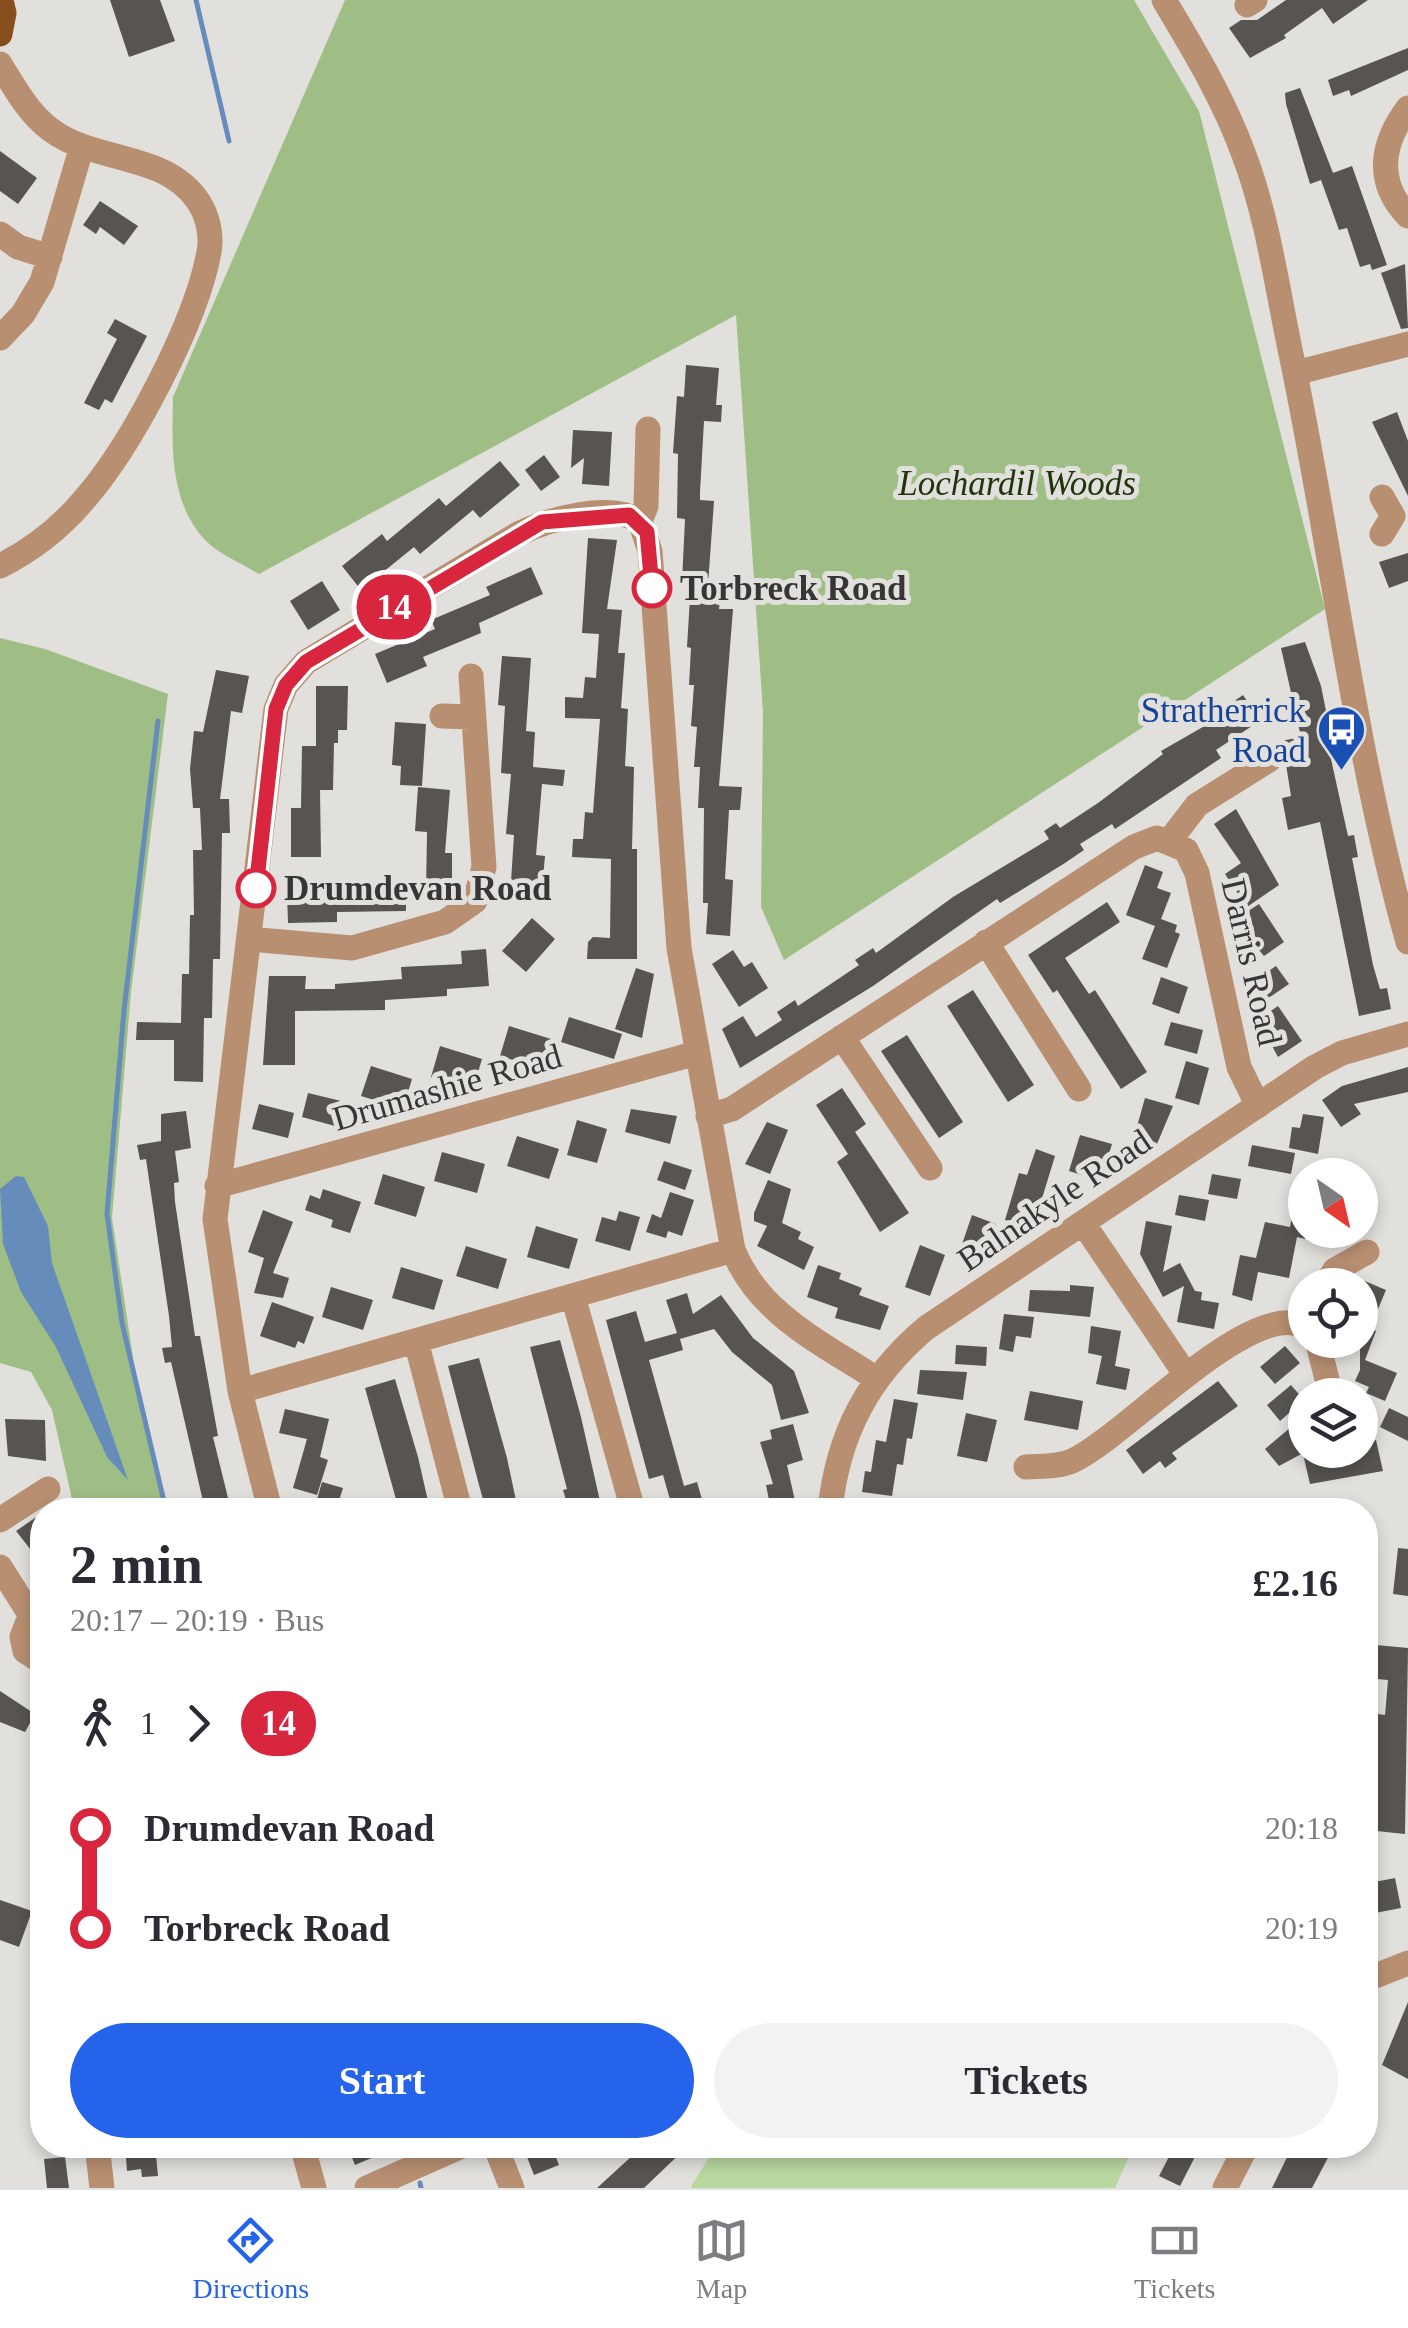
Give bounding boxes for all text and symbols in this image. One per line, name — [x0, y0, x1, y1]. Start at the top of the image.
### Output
park label: Lochardil Woods — [897, 464, 1136, 503]
marker: Torbreck Road — [633, 569, 671, 607]
place label: Torbreck Road — [680, 569, 907, 608]
line badge: 14 — [349, 574, 439, 640]
text: 14 — [377, 588, 412, 627]
place label: Stratherrick Road — [1141, 691, 1306, 770]
bus stop icon: Stratherrick Road — [1315, 704, 1367, 772]
marker: Drumdevan Road — [237, 869, 275, 907]
place label: Drumdevan Road — [284, 869, 552, 908]
street label: Darris Road — [1213, 875, 1290, 1050]
street label: Drumashie Road — [328, 1036, 567, 1139]
street label: Balnakyle Road — [950, 1121, 1159, 1279]
north arrow — [1288, 1158, 1378, 1248]
map controls — [1288, 1158, 1378, 1468]
button: locate — [1288, 1268, 1378, 1358]
button: layers — [1288, 1378, 1378, 1468]
text: 2 min — [70, 1534, 203, 1595]
text: £2.16 — [1253, 1562, 1338, 1604]
text: 20:17 – 20:19 · Bus — [70, 1602, 324, 1638]
icon: walk — [70, 1696, 125, 1751]
icon: forward — [171, 1696, 226, 1751]
text: 14 — [261, 1704, 296, 1743]
text: 1 — [140, 1705, 156, 1741]
text: Drumdevan Road — [144, 1807, 434, 1849]
text: 20:18 — [1265, 1810, 1338, 1846]
text: Torbreck Road — [144, 1907, 390, 1949]
text: 20:19 — [1265, 1910, 1338, 1946]
button: Start — [70, 2023, 694, 2138]
button: Tickets — [714, 2023, 1338, 2138]
tab: Directions — [192, 2213, 309, 2305]
tab: Map — [694, 2213, 749, 2305]
tab: Tickets — [1134, 2213, 1216, 2305]

